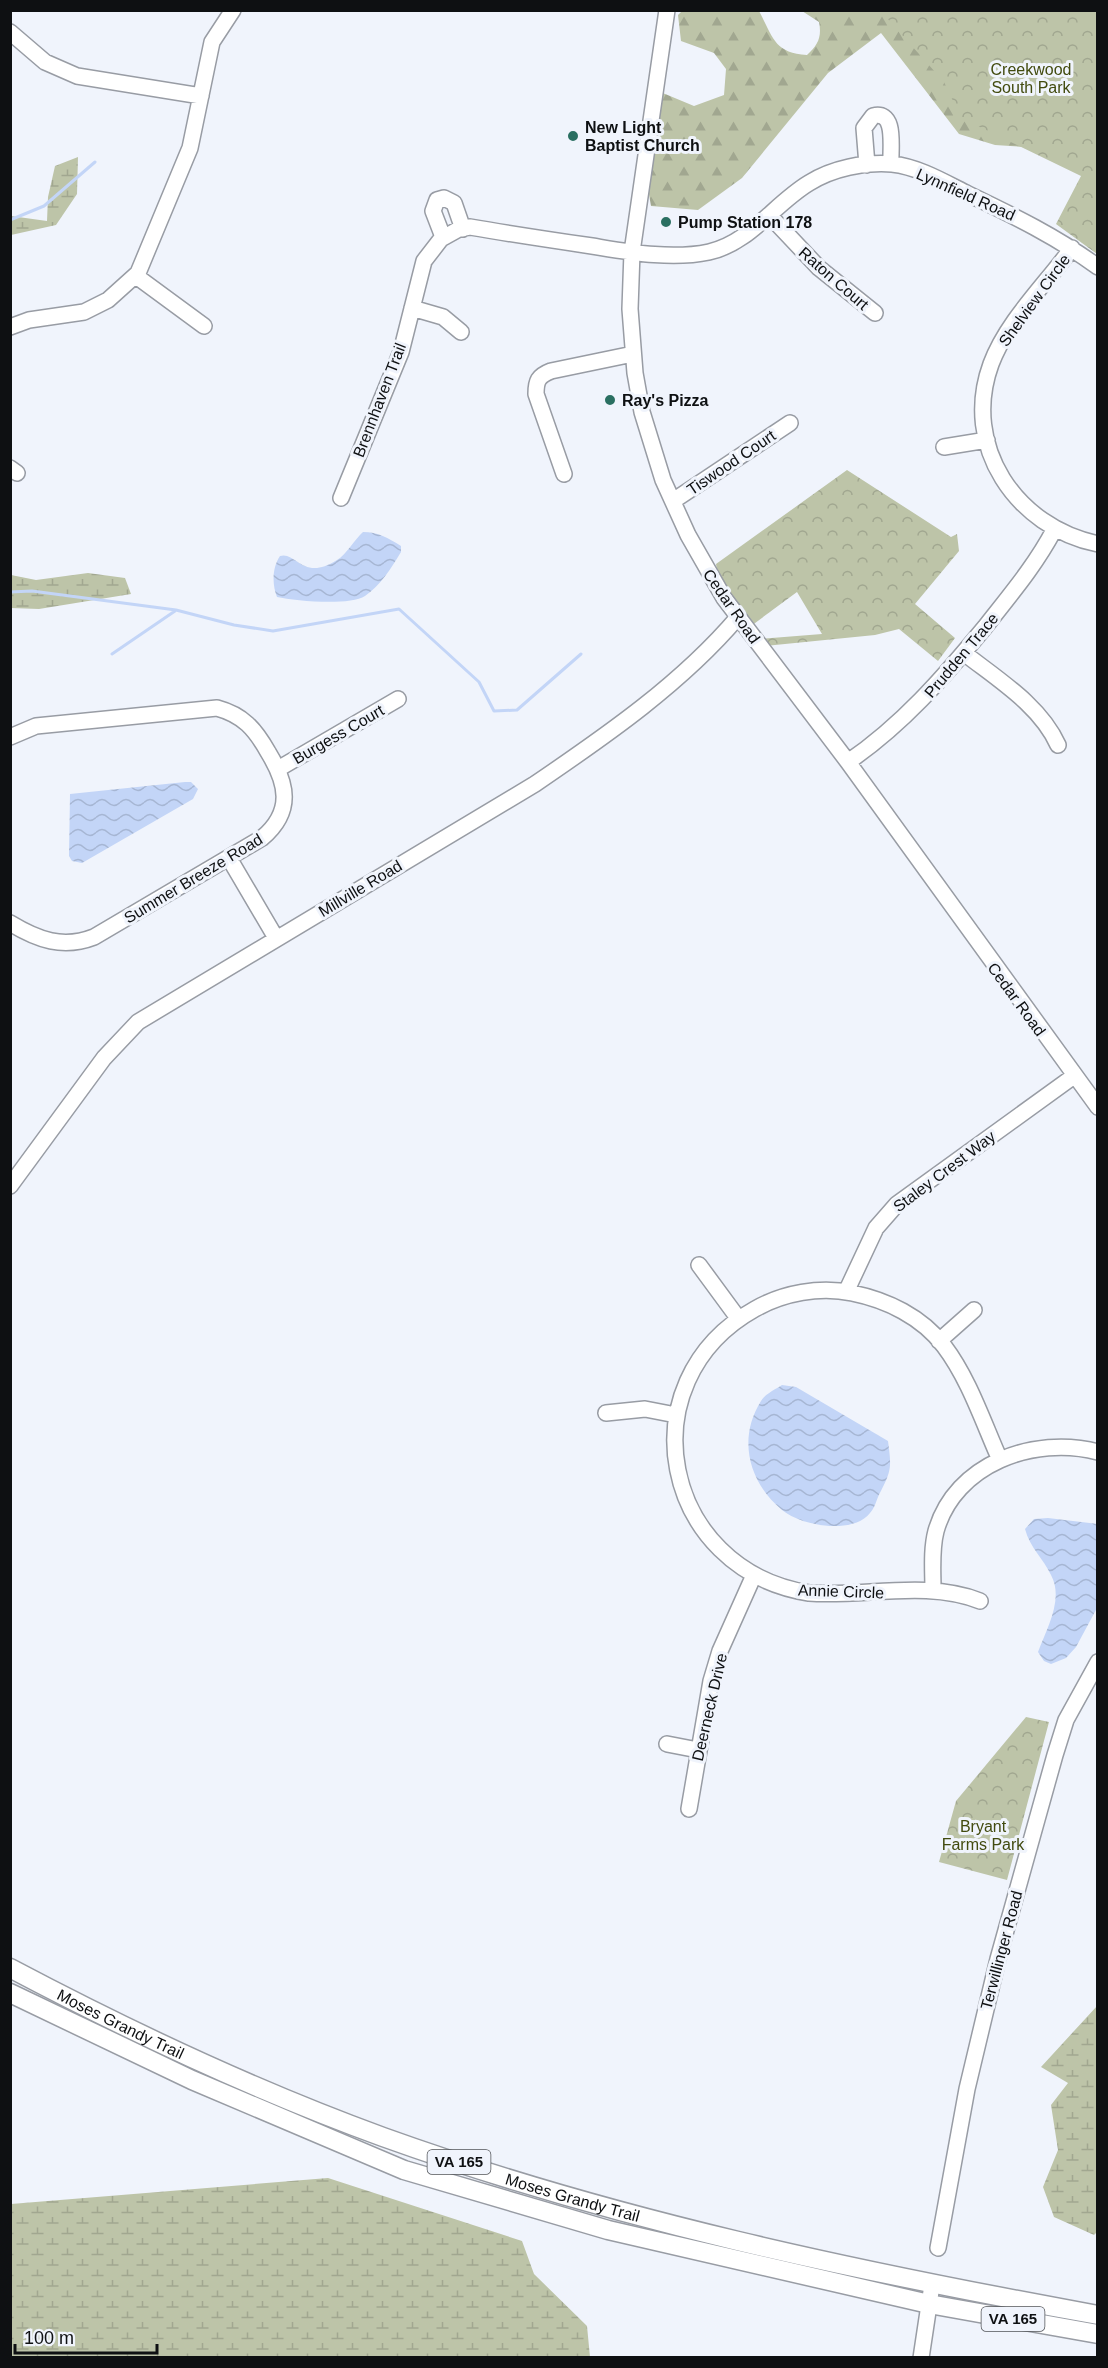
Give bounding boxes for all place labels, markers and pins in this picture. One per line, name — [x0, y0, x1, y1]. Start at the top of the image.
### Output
place label: New Light Baptist Church — [585, 119, 700, 154]
marker: New Light Baptist Church — [566, 129, 580, 143]
place label: Pump Station 178 — [678, 214, 812, 231]
marker: Pump Station 178 — [659, 215, 673, 229]
place label: Ray's Pizza — [622, 392, 709, 409]
marker: Ray's Pizza — [603, 393, 617, 407]

